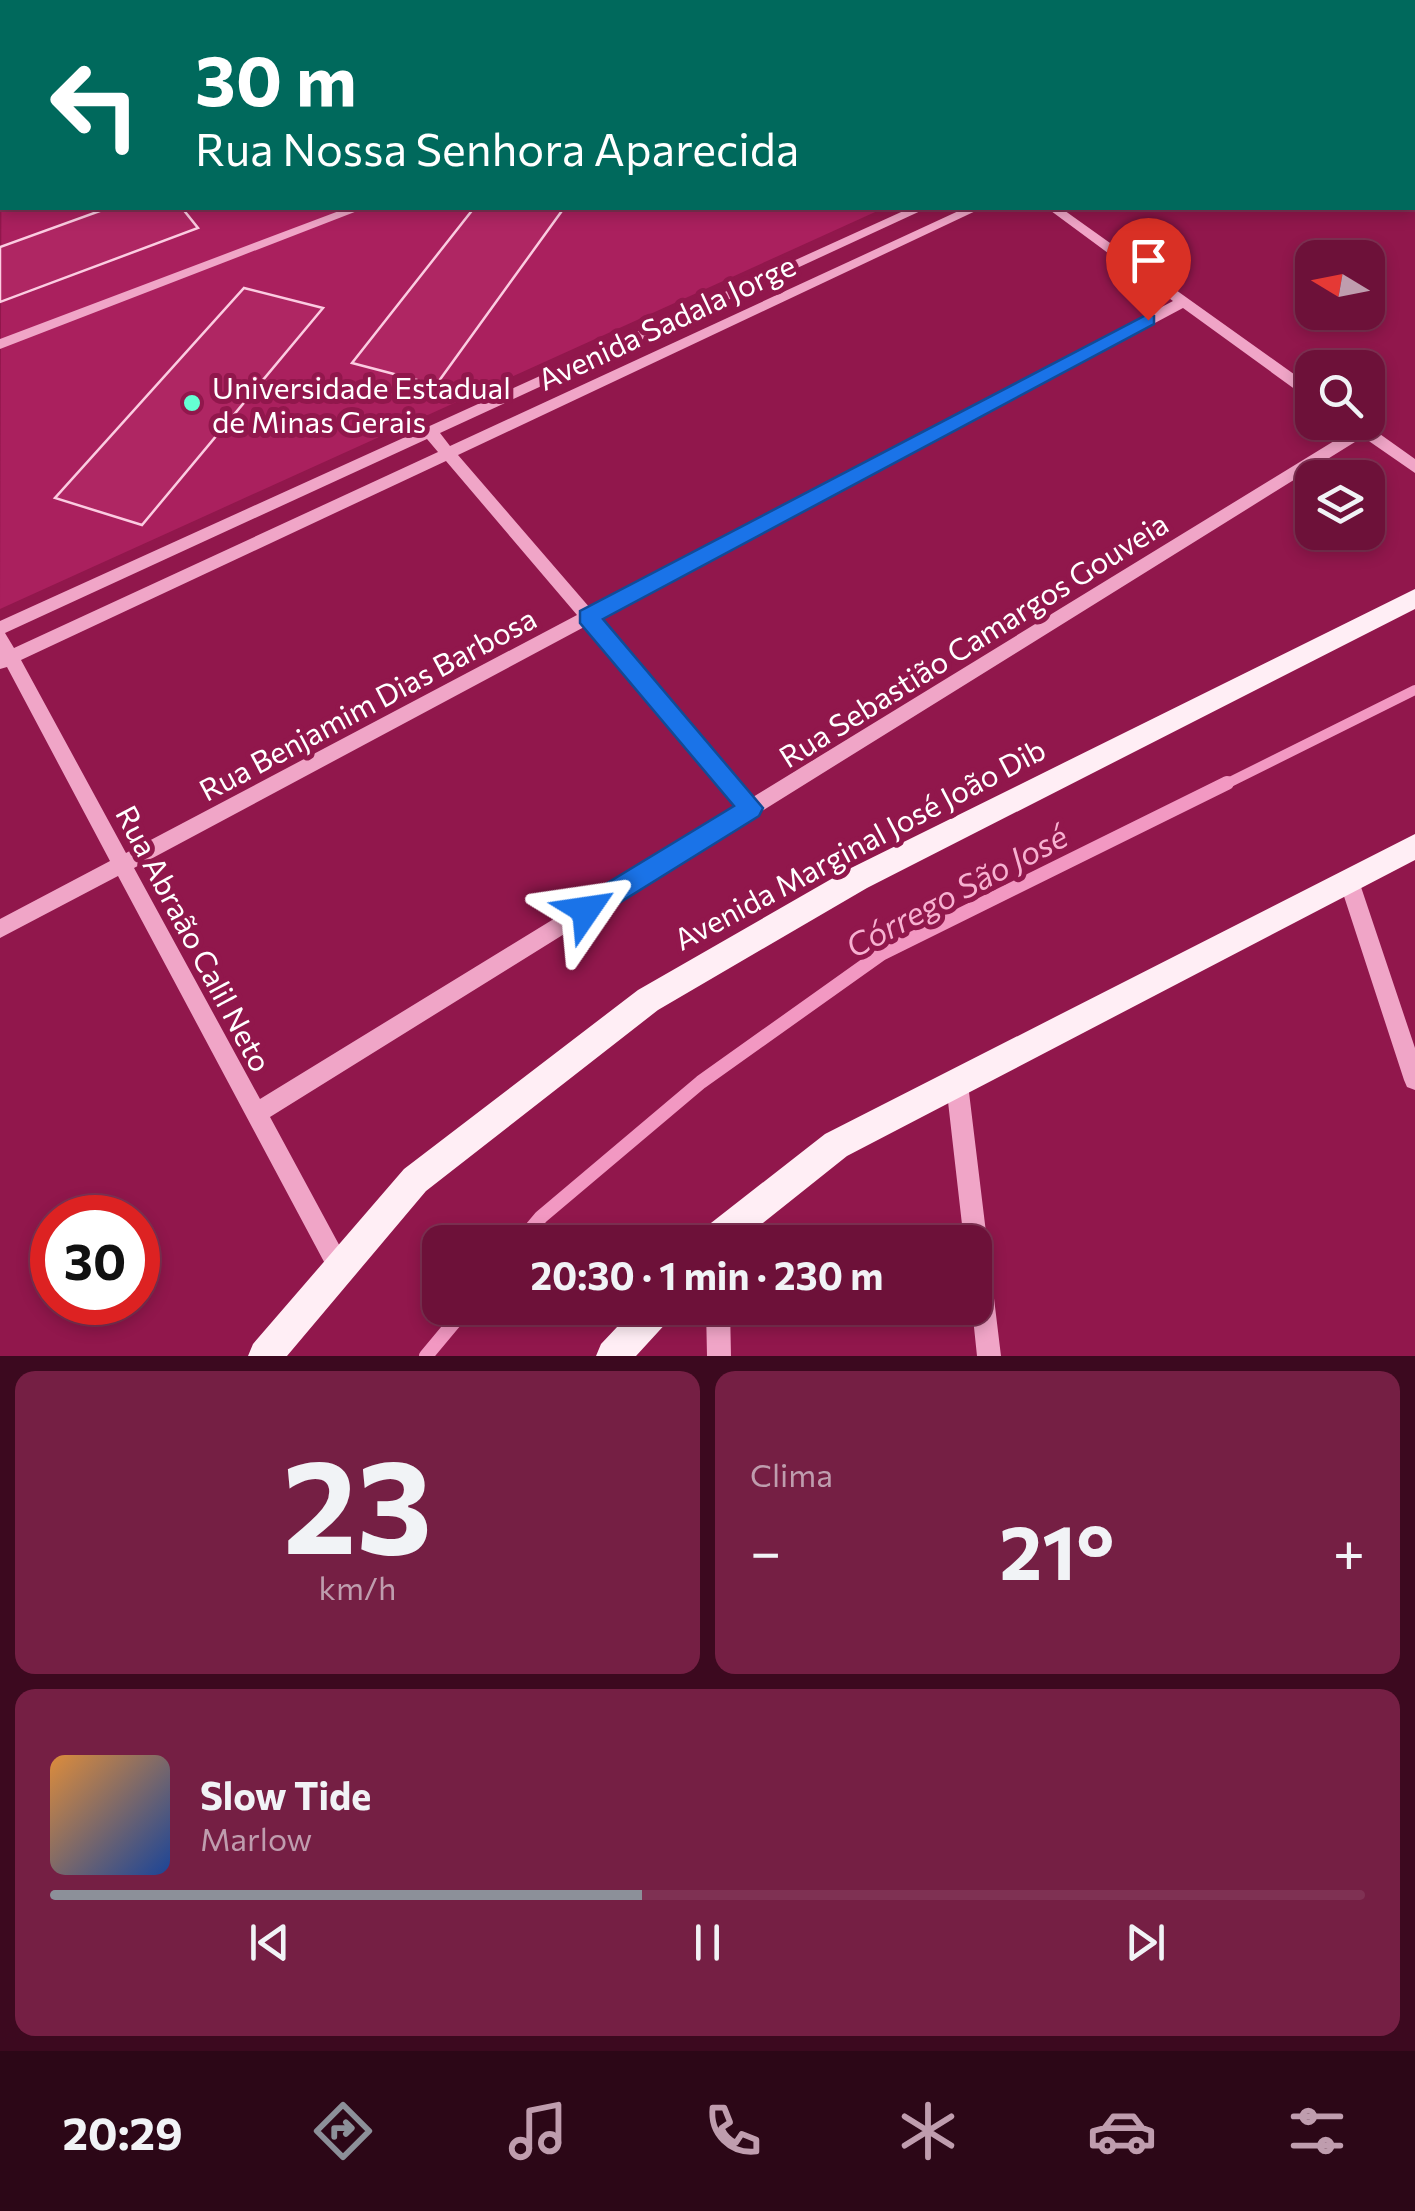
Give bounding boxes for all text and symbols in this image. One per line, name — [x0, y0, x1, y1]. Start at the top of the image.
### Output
text: 30 m — [195, 35, 357, 120]
icon: left — [30, 40, 160, 170]
text: Rua Nossa Senhora Aparecida — [195, 120, 799, 175]
pin — [1106, 218, 1191, 321]
icon: arrive — [1121, 233, 1176, 288]
north arrow — [1295, 240, 1385, 330]
map controls — [1295, 240, 1385, 550]
street label: Avenida Sadala Jorge — [531, 245, 801, 397]
button: search — [1295, 350, 1385, 440]
place label: Universidade Estadual de Minas Gerais — [212, 368, 511, 439]
marker: Universidade Estadual de Minas Gerais — [181, 392, 203, 414]
button: layers — [1295, 460, 1385, 550]
street label: Rua Sebastião Camargos Gouveia — [772, 504, 1174, 774]
street label: Rua Benjamim Dias Barbosa — [192, 598, 542, 808]
street label: Avenida Marginal José João Dib — [667, 729, 1051, 957]
street label: Rua Abraão Calil Neto — [109, 798, 281, 1078]
water label: Córrego São José — [838, 814, 1075, 965]
position arrow — [534, 858, 638, 962]
speed limit sign: 30 — [30, 1195, 160, 1325]
text: 20:30 · 1 min · 230 m — [531, 1251, 883, 1298]
text: 23 — [283, 1422, 432, 1581]
text: Clima — [750, 1454, 833, 1494]
text: 21° — [1000, 1504, 1114, 1595]
text: − — [750, 1516, 781, 1583]
text: + — [1333, 1516, 1365, 1583]
text: km/h — [319, 1567, 396, 1607]
text: Slow Tide — [200, 1771, 371, 1818]
text: Marlow — [200, 1818, 312, 1858]
icon: previous — [242, 1915, 297, 1970]
icon: pause — [680, 1915, 735, 1970]
icon: next — [1118, 1915, 1173, 1970]
icon: directions — [308, 2096, 378, 2166]
icon: music — [503, 2096, 573, 2166]
icon: phone — [698, 2096, 768, 2166]
icon: climate — [893, 2096, 963, 2166]
icon: car — [1087, 2096, 1157, 2166]
icon: filters — [1282, 2096, 1352, 2166]
text: 20:29 — [62, 2104, 183, 2159]

